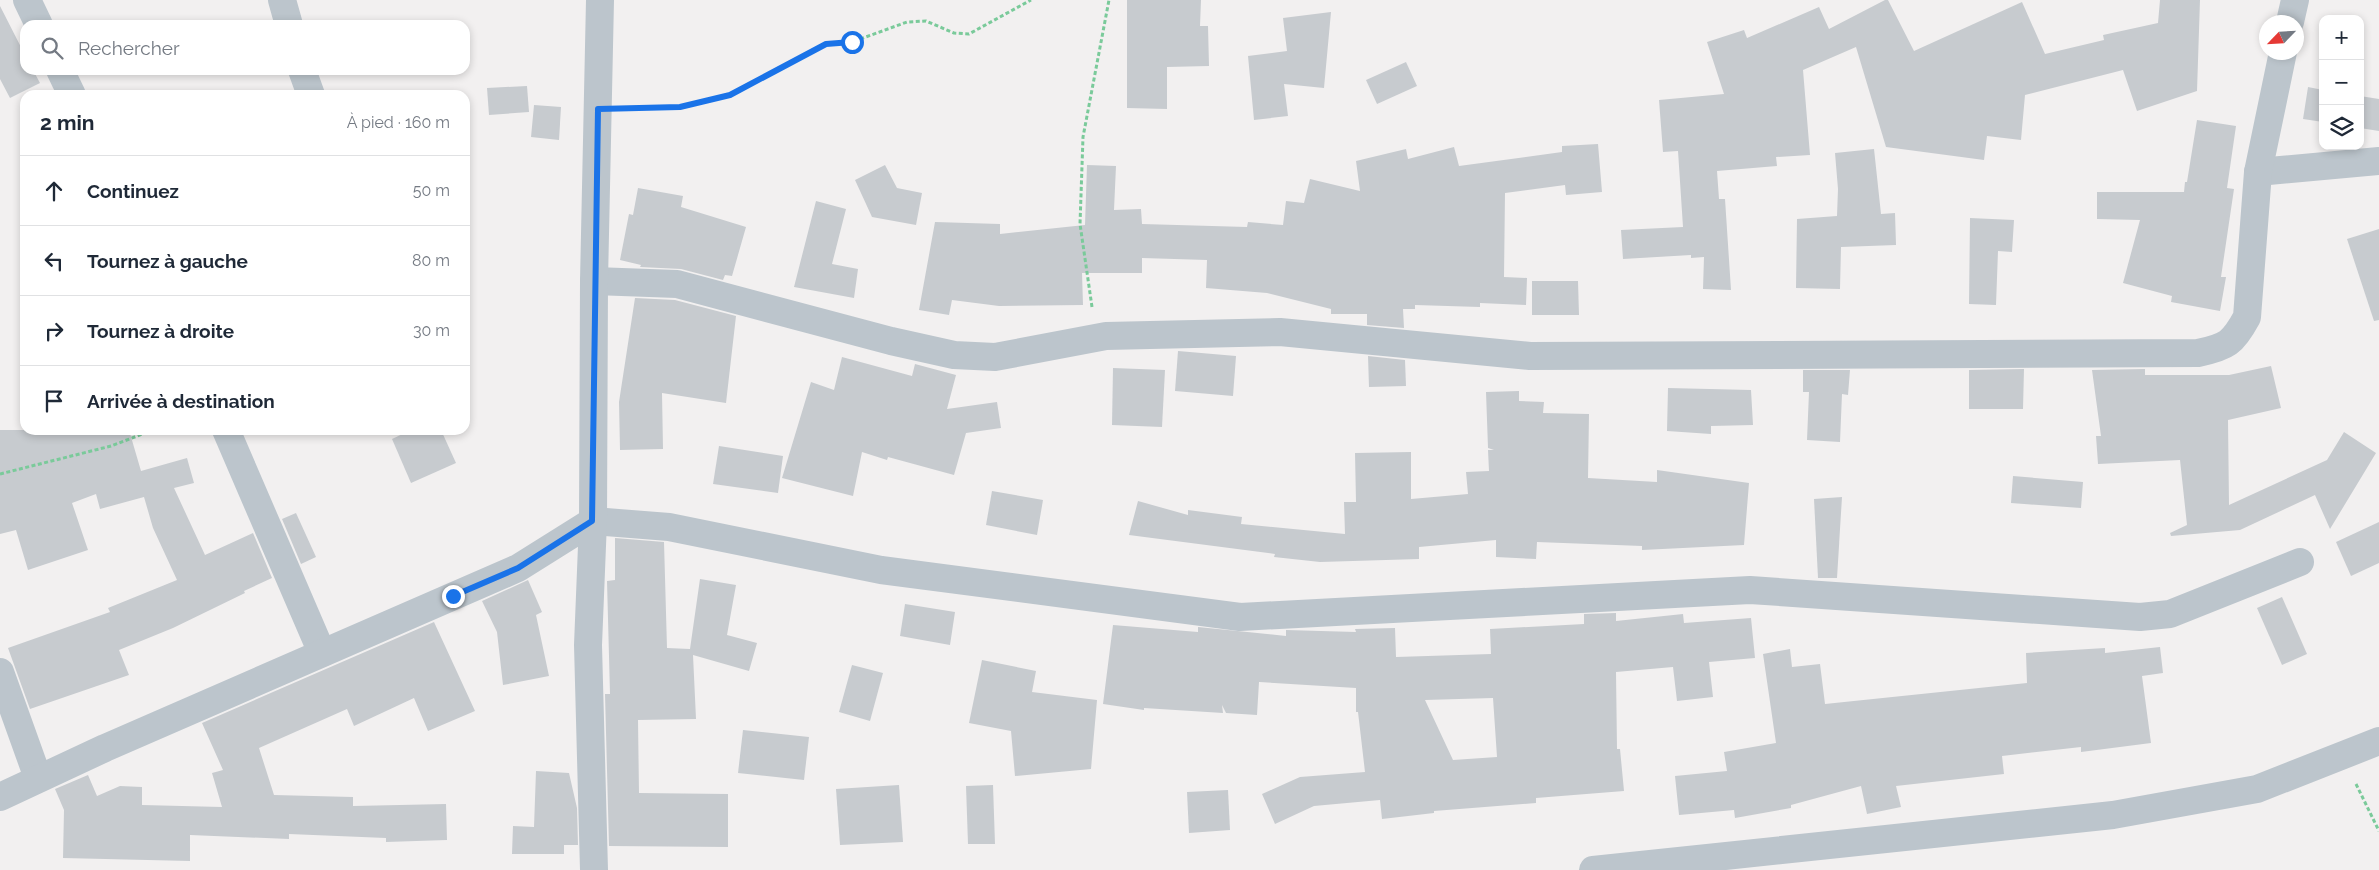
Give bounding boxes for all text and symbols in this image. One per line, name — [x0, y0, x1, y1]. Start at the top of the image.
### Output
north arrow — [2259, 15, 2304, 60]
map controls — [2319, 15, 2364, 150]
button: + — [2319, 15, 2364, 60]
search box — [20, 20, 470, 75]
route start — [841, 31, 864, 54]
icon: search — [38, 34, 66, 62]
text: Rechercher — [78, 37, 180, 59]
button: − — [2319, 60, 2364, 105]
button: layers — [2319, 105, 2364, 150]
text: 2 min — [40, 110, 94, 135]
text: À pied · 160 m — [347, 113, 450, 132]
icon: ahead — [40, 177, 68, 205]
text: Continuez — [87, 180, 179, 202]
text: 50 m — [413, 181, 450, 200]
icon: left — [40, 247, 68, 275]
text: Tournez à gauche — [87, 250, 248, 272]
text: 80 m — [412, 251, 450, 270]
icon: right — [40, 317, 68, 345]
text: Tournez à droite — [87, 320, 234, 342]
text: 30 m — [413, 321, 450, 340]
icon: arrive — [40, 387, 68, 415]
text: Arrivée à destination — [87, 390, 275, 412]
route end — [442, 585, 465, 608]

